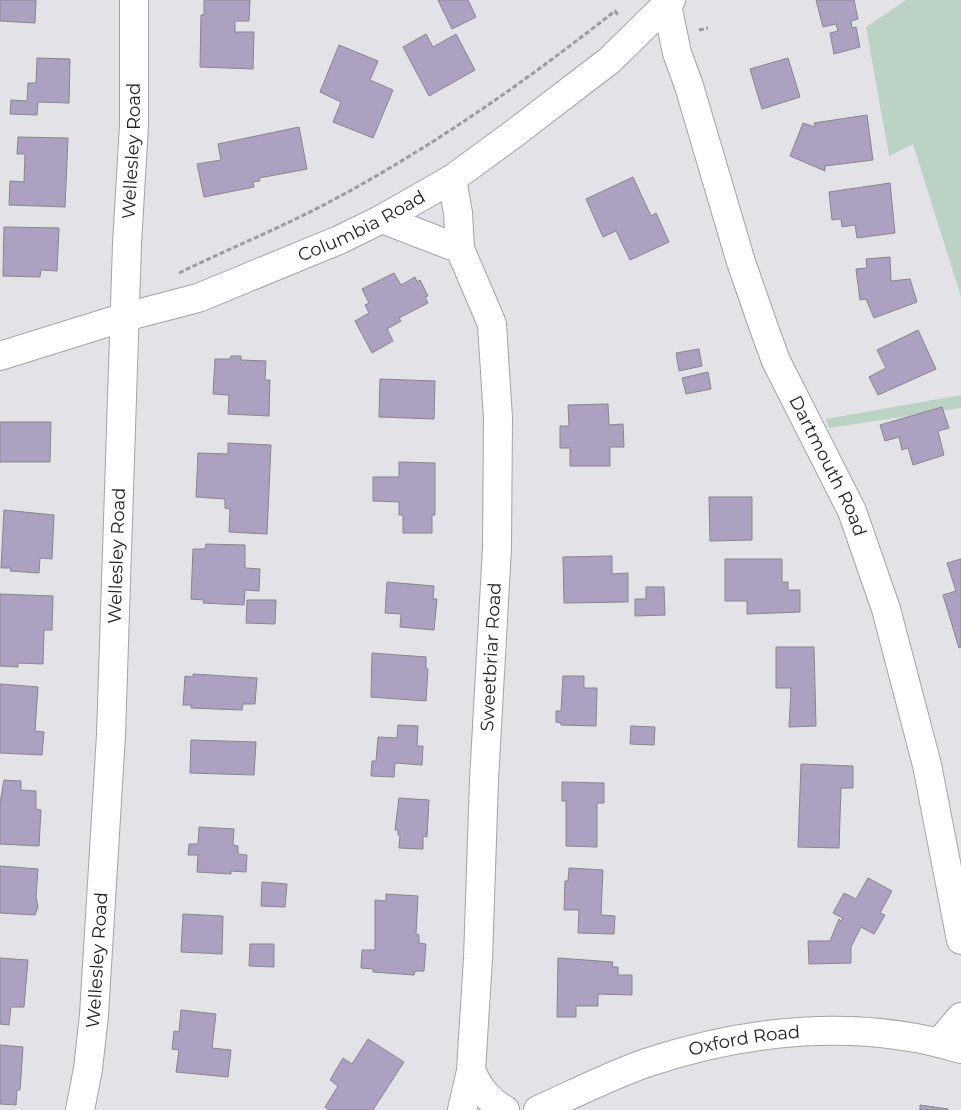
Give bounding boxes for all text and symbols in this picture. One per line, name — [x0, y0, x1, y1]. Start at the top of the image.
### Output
street label: Wellesley Road — [117, 83, 145, 220]
street label: Columbia Road — [295, 186, 429, 267]
street label: Dartmouth Road — [784, 392, 871, 539]
street label: Wellesley Road — [104, 487, 130, 624]
street label: Sweetbriar Road — [476, 582, 506, 732]
street label: Wellesley Road — [82, 891, 112, 1029]
street label: Oxford Road — [686, 1021, 801, 1061]

